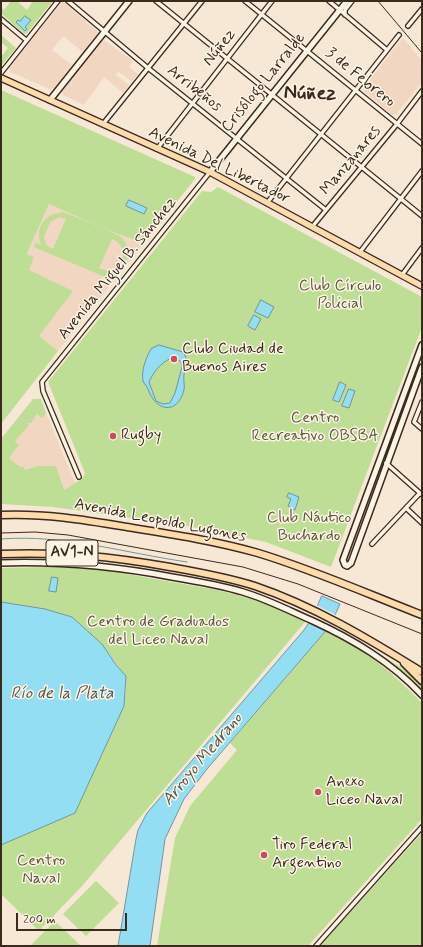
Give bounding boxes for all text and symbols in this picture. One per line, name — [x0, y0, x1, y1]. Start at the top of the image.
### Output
street label: Núñez — [199, 26, 241, 70]
street label: Crisólogo Larralde — [218, 29, 310, 137]
street label: 3 de Febrero — [321, 44, 399, 112]
street label: Arribeños — [163, 62, 225, 116]
district label: Núñez — [284, 83, 336, 107]
street label: Manzanares — [316, 122, 386, 200]
street label: Avenida Del Libertador — [145, 123, 293, 209]
street label: Avenida Miguel B. Sánchez — [55, 194, 181, 344]
park label: Club Círculo Policial — [299, 277, 381, 315]
place label: Club Ciudad de Buenos Aires — [182, 340, 284, 378]
marker: Club Ciudad de Buenos Aires — [169, 354, 179, 364]
park label: Centro Recreativo OBSBA — [252, 409, 378, 447]
place label: Rugby — [121, 426, 161, 446]
marker: Rugby — [108, 431, 118, 441]
street label: Avenida Leopoldo Lugones — [72, 495, 248, 547]
park label: Club Náutico Buchardo — [267, 509, 351, 547]
road number: AV1-N — [46, 540, 98, 566]
park label: Centro de Graduados del Liceo Naval — [87, 613, 229, 651]
water label: Río de la Plata — [10, 684, 114, 704]
water label: Arroyo Medrano — [158, 710, 248, 810]
place label: Anexo Liceo Naval — [326, 773, 402, 811]
marker: Anexo Liceo Naval — [313, 787, 323, 797]
place label: Tiro Federal Argentino — [272, 836, 352, 874]
marker: Tiro Federal Argentino — [259, 850, 269, 860]
park label: Centro Naval — [17, 852, 65, 890]
scale bar — [18, 905, 129, 931]
text: 200 m — [23, 912, 56, 928]

